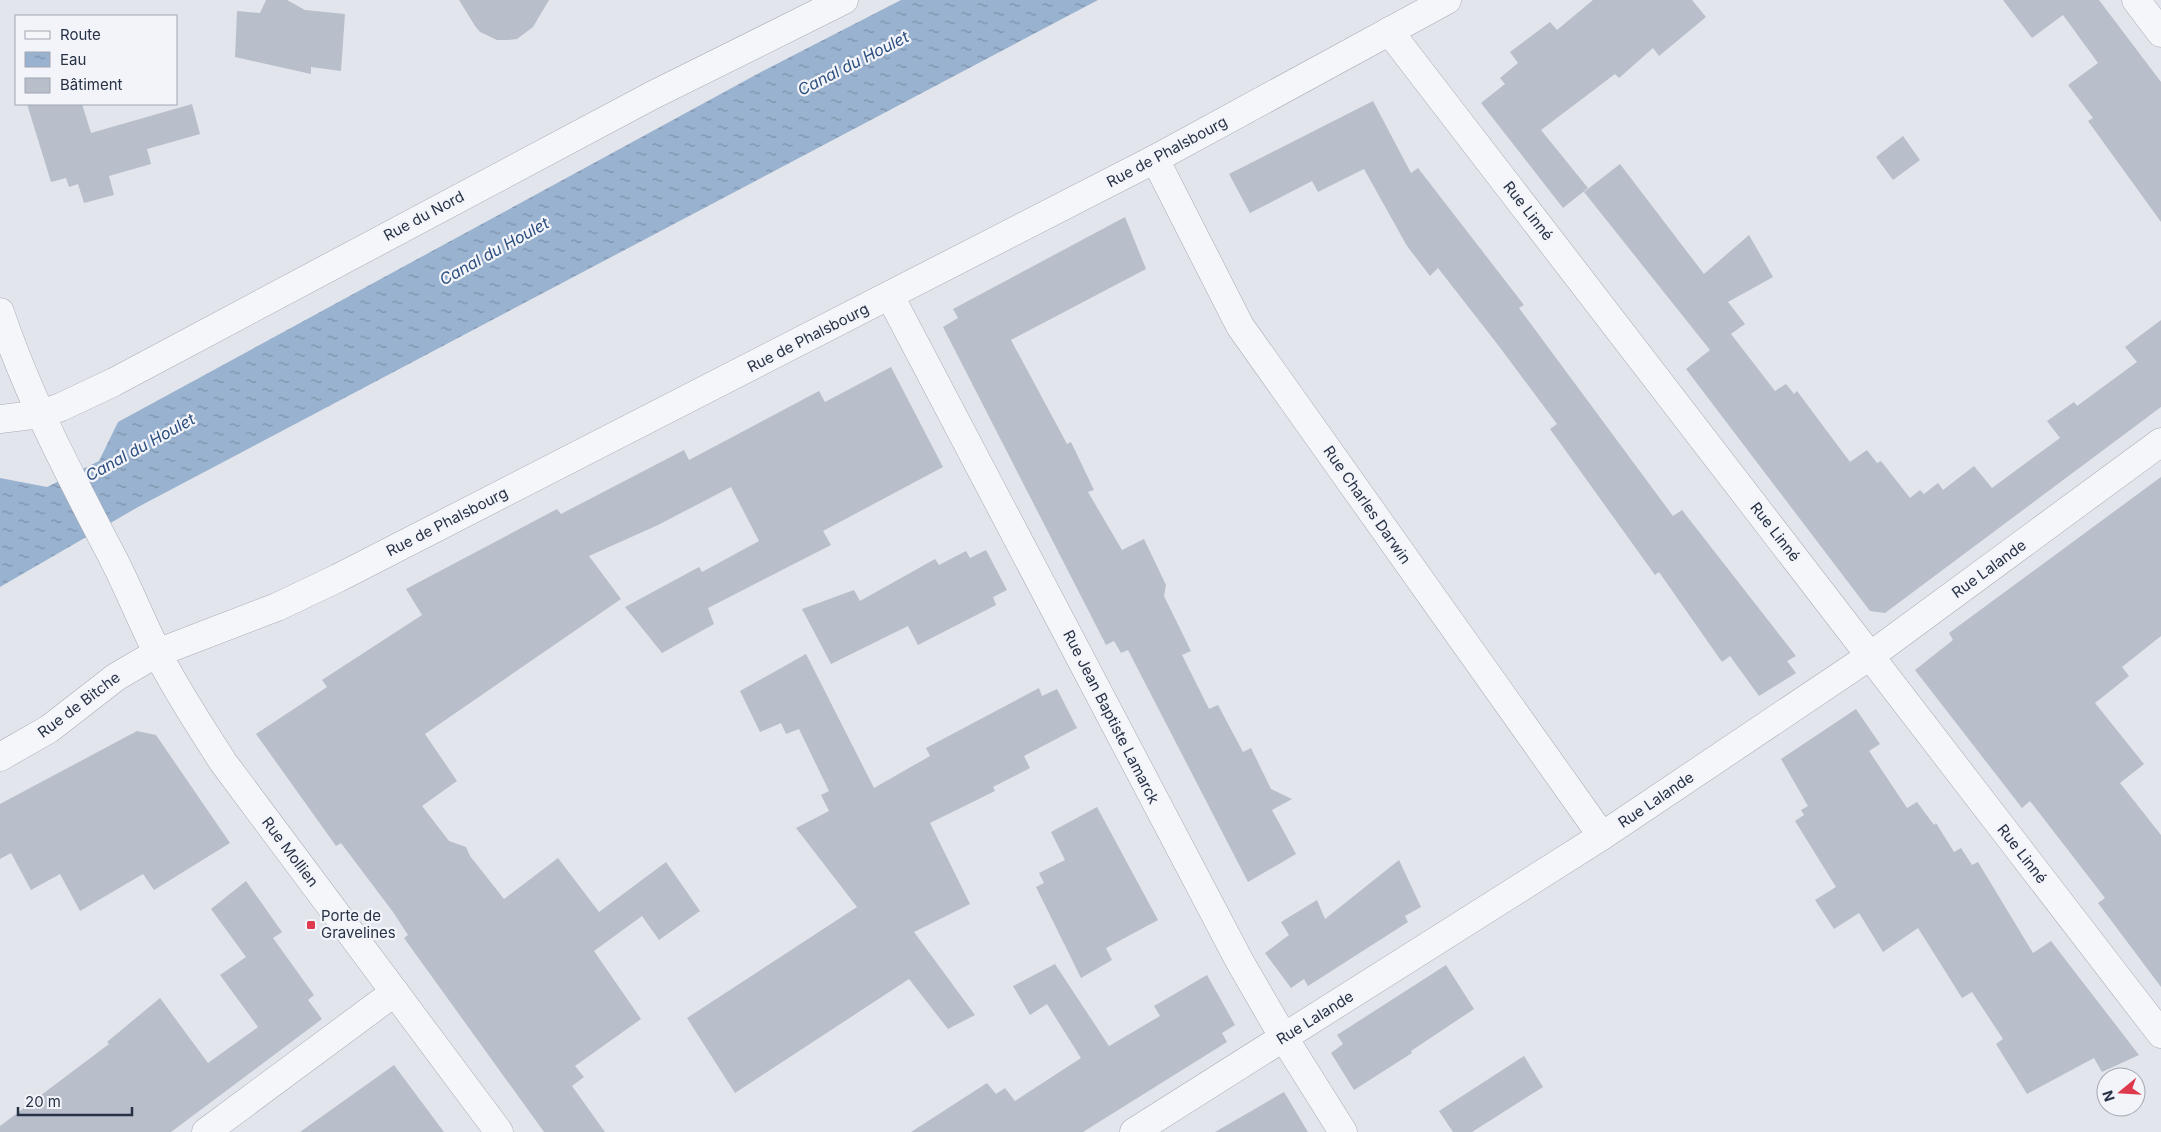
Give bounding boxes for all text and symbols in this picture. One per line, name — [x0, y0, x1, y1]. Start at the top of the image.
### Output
legend — [15, 15, 178, 105]
text: Route — [60, 25, 101, 44]
water label: Canal du Houlet — [794, 26, 913, 100]
text: Eau — [60, 50, 86, 69]
text: Bâtiment — [60, 75, 123, 94]
street label: Rue de Phalsbourg — [1103, 112, 1230, 191]
street label: Rue Linné — [1499, 177, 1557, 244]
street label: Rue du Nord — [380, 186, 467, 245]
water label: Canal du Houlet — [436, 212, 553, 289]
street label: Rue de Phalsbourg — [744, 299, 872, 376]
water label: Canal du Houlet — [82, 408, 199, 485]
street label: Rue Charles Darwin — [1319, 442, 1415, 567]
street label: Rue de Phalsbourg — [383, 483, 511, 560]
street label: Rue Linné — [1746, 498, 1804, 565]
street label: Rue Lalande — [1948, 535, 2030, 602]
street label: Rue Jean Baptiste Lamarck — [1059, 627, 1164, 808]
street label: Rue de Bitche — [34, 668, 124, 742]
street label: Rue Lalande — [1614, 767, 1697, 832]
street label: Rue Mollien — [258, 813, 323, 890]
street label: Rue Linné — [1993, 820, 2051, 887]
place label: Porte de Gravelines — [321, 906, 396, 942]
marker: Porte de Gravelines — [305, 919, 317, 931]
street label: Rue Lalande — [1273, 986, 1357, 1049]
north arrow — [2096, 1067, 2146, 1117]
scale bar — [18, 1084, 131, 1116]
text: N — [2098, 1088, 2118, 1104]
text: 20 m — [25, 1092, 61, 1111]

